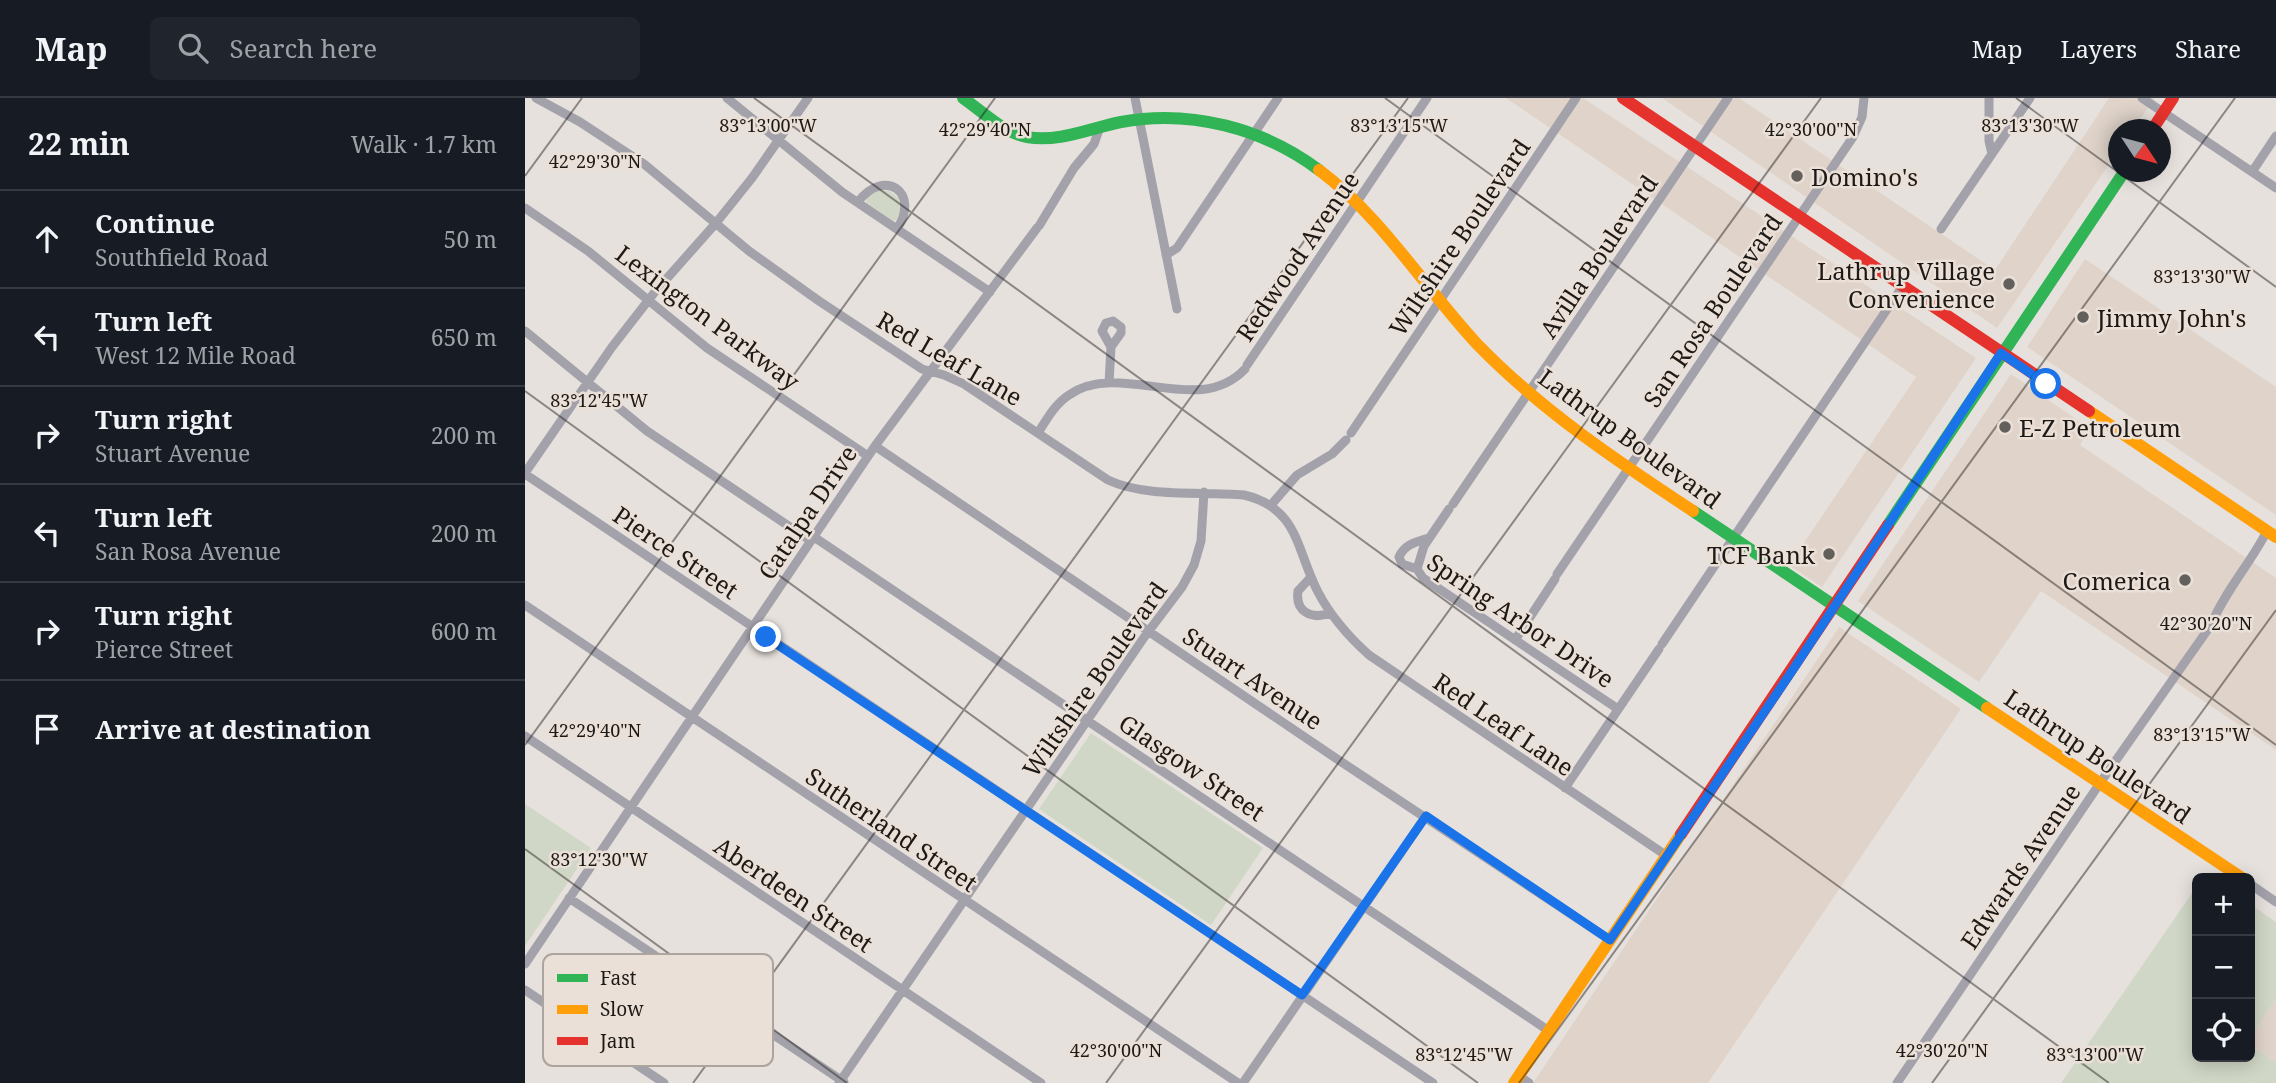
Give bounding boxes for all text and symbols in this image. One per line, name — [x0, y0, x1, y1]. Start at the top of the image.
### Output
search box — [150, 17, 640, 80]
text: Map — [35, 26, 108, 71]
icon: search — [174, 29, 212, 67]
text: Search here — [230, 30, 377, 66]
text: Map — [1972, 32, 2023, 65]
text: Layers — [2061, 32, 2137, 65]
text: Share — [2175, 32, 2241, 65]
text: 83°13'00"W — [719, 113, 817, 137]
text: 83°13'15"W — [1350, 113, 1448, 137]
text: 83°13'30"W — [1981, 113, 2079, 137]
text: 42°29'40"N — [939, 117, 1032, 141]
text: 42°30'00"N — [1765, 117, 1858, 141]
north arrow — [2108, 119, 2171, 182]
text: 22 min — [28, 123, 130, 164]
text: Walk · 1.7 km — [351, 128, 497, 160]
street label: Wiltshire Boulevard — [1381, 132, 1538, 342]
text: 42°29'30"N — [549, 149, 642, 173]
place label: Domino's — [1811, 160, 1918, 193]
street label: Redwood Avenue — [1228, 165, 1366, 347]
street label: Avilla Boulevard — [1531, 168, 1665, 344]
marker: Domino's — [1789, 168, 1805, 184]
text: Continue — [95, 205, 215, 241]
street label: San Rosa Boulevard — [1635, 206, 1789, 413]
icon: ahead — [28, 220, 66, 258]
text: 50 m — [444, 223, 497, 255]
street label: Lexington Parkway — [609, 237, 807, 397]
text: Southfield Road — [95, 241, 268, 273]
place label: Lathrup Village Convenience — [1817, 254, 1995, 315]
text: 83°13'30"W — [2153, 264, 2251, 288]
marker: Lathrup Village Convenience — [2001, 276, 2017, 292]
place label: Jimmy John's — [2096, 301, 2246, 334]
text: Turn left — [95, 303, 212, 339]
street label: Red Leaf Lane — [871, 303, 1029, 413]
marker: Jimmy John's — [2075, 309, 2091, 325]
icon: left — [28, 318, 66, 356]
text: 650 m — [431, 321, 497, 353]
text: West 12 Mile Road — [95, 339, 296, 371]
street label: Lathrup Boulevard — [1532, 361, 1728, 516]
route start — [2030, 368, 2061, 399]
text: 83°12'45"W — [550, 388, 648, 412]
text: Turn right — [95, 401, 232, 437]
place label: E-Z Petroleum — [2019, 411, 2181, 444]
icon: right — [28, 416, 66, 454]
text: 200 m — [431, 419, 497, 451]
marker: E-Z Petroleum — [1997, 419, 2013, 435]
text: Stuart Avenue — [95, 437, 250, 469]
street label: Catalpa Drive — [750, 438, 864, 586]
street label: Pierce Street — [607, 498, 745, 606]
text: Turn left — [95, 499, 212, 535]
icon: left — [28, 514, 66, 552]
text: 200 m — [431, 517, 497, 549]
text: San Rosa Avenue — [95, 535, 281, 567]
place label: TCF Bank — [1707, 538, 1816, 571]
street label: Spring Arbor Drive — [1421, 545, 1621, 695]
marker: TCF Bank — [1821, 546, 1837, 562]
place label: Comerica — [2063, 564, 2171, 597]
marker: Comerica — [2177, 572, 2193, 588]
street label: Wiltshire Boulevard — [1014, 575, 1174, 783]
text: Turn right — [95, 597, 232, 633]
text: 42°30'20"N — [2160, 611, 2253, 635]
icon: right — [28, 612, 66, 650]
text: 600 m — [431, 615, 497, 647]
street label: Stuart Avenue — [1177, 619, 1329, 737]
route end — [750, 621, 781, 652]
text: Pierce Street — [95, 633, 233, 665]
street label: Red Leaf Lane — [1427, 665, 1581, 783]
street label: Lathrup Boulevard — [1998, 681, 2198, 831]
street label: Glasgow Street — [1112, 706, 1272, 828]
icon: arrive — [28, 710, 66, 748]
text: Arrive at destination — [95, 711, 371, 747]
text: 42°29'40"N — [549, 718, 642, 742]
text: 83°13'15"W — [2153, 722, 2251, 746]
street label: Sutherland Street — [800, 759, 984, 899]
street label: Edwards Avenue — [1952, 777, 2088, 955]
street label: Aberdeen Street — [708, 829, 880, 959]
text: 83°12'30"W — [550, 847, 648, 871]
map controls — [2192, 873, 2255, 1062]
button: + — [2192, 873, 2255, 936]
button: − — [2192, 936, 2255, 999]
legend — [543, 954, 773, 1066]
text: Fast — [600, 965, 637, 991]
text: Slow — [600, 996, 644, 1022]
button: locate — [2192, 999, 2255, 1062]
text: Jam — [599, 1028, 635, 1054]
text: 42°30'00"N — [1070, 1038, 1163, 1062]
text: 42°30'20"N — [1896, 1038, 1989, 1062]
text: 83°12'45"W — [1415, 1042, 1513, 1066]
text: 83°13'00"W — [2046, 1042, 2144, 1066]

